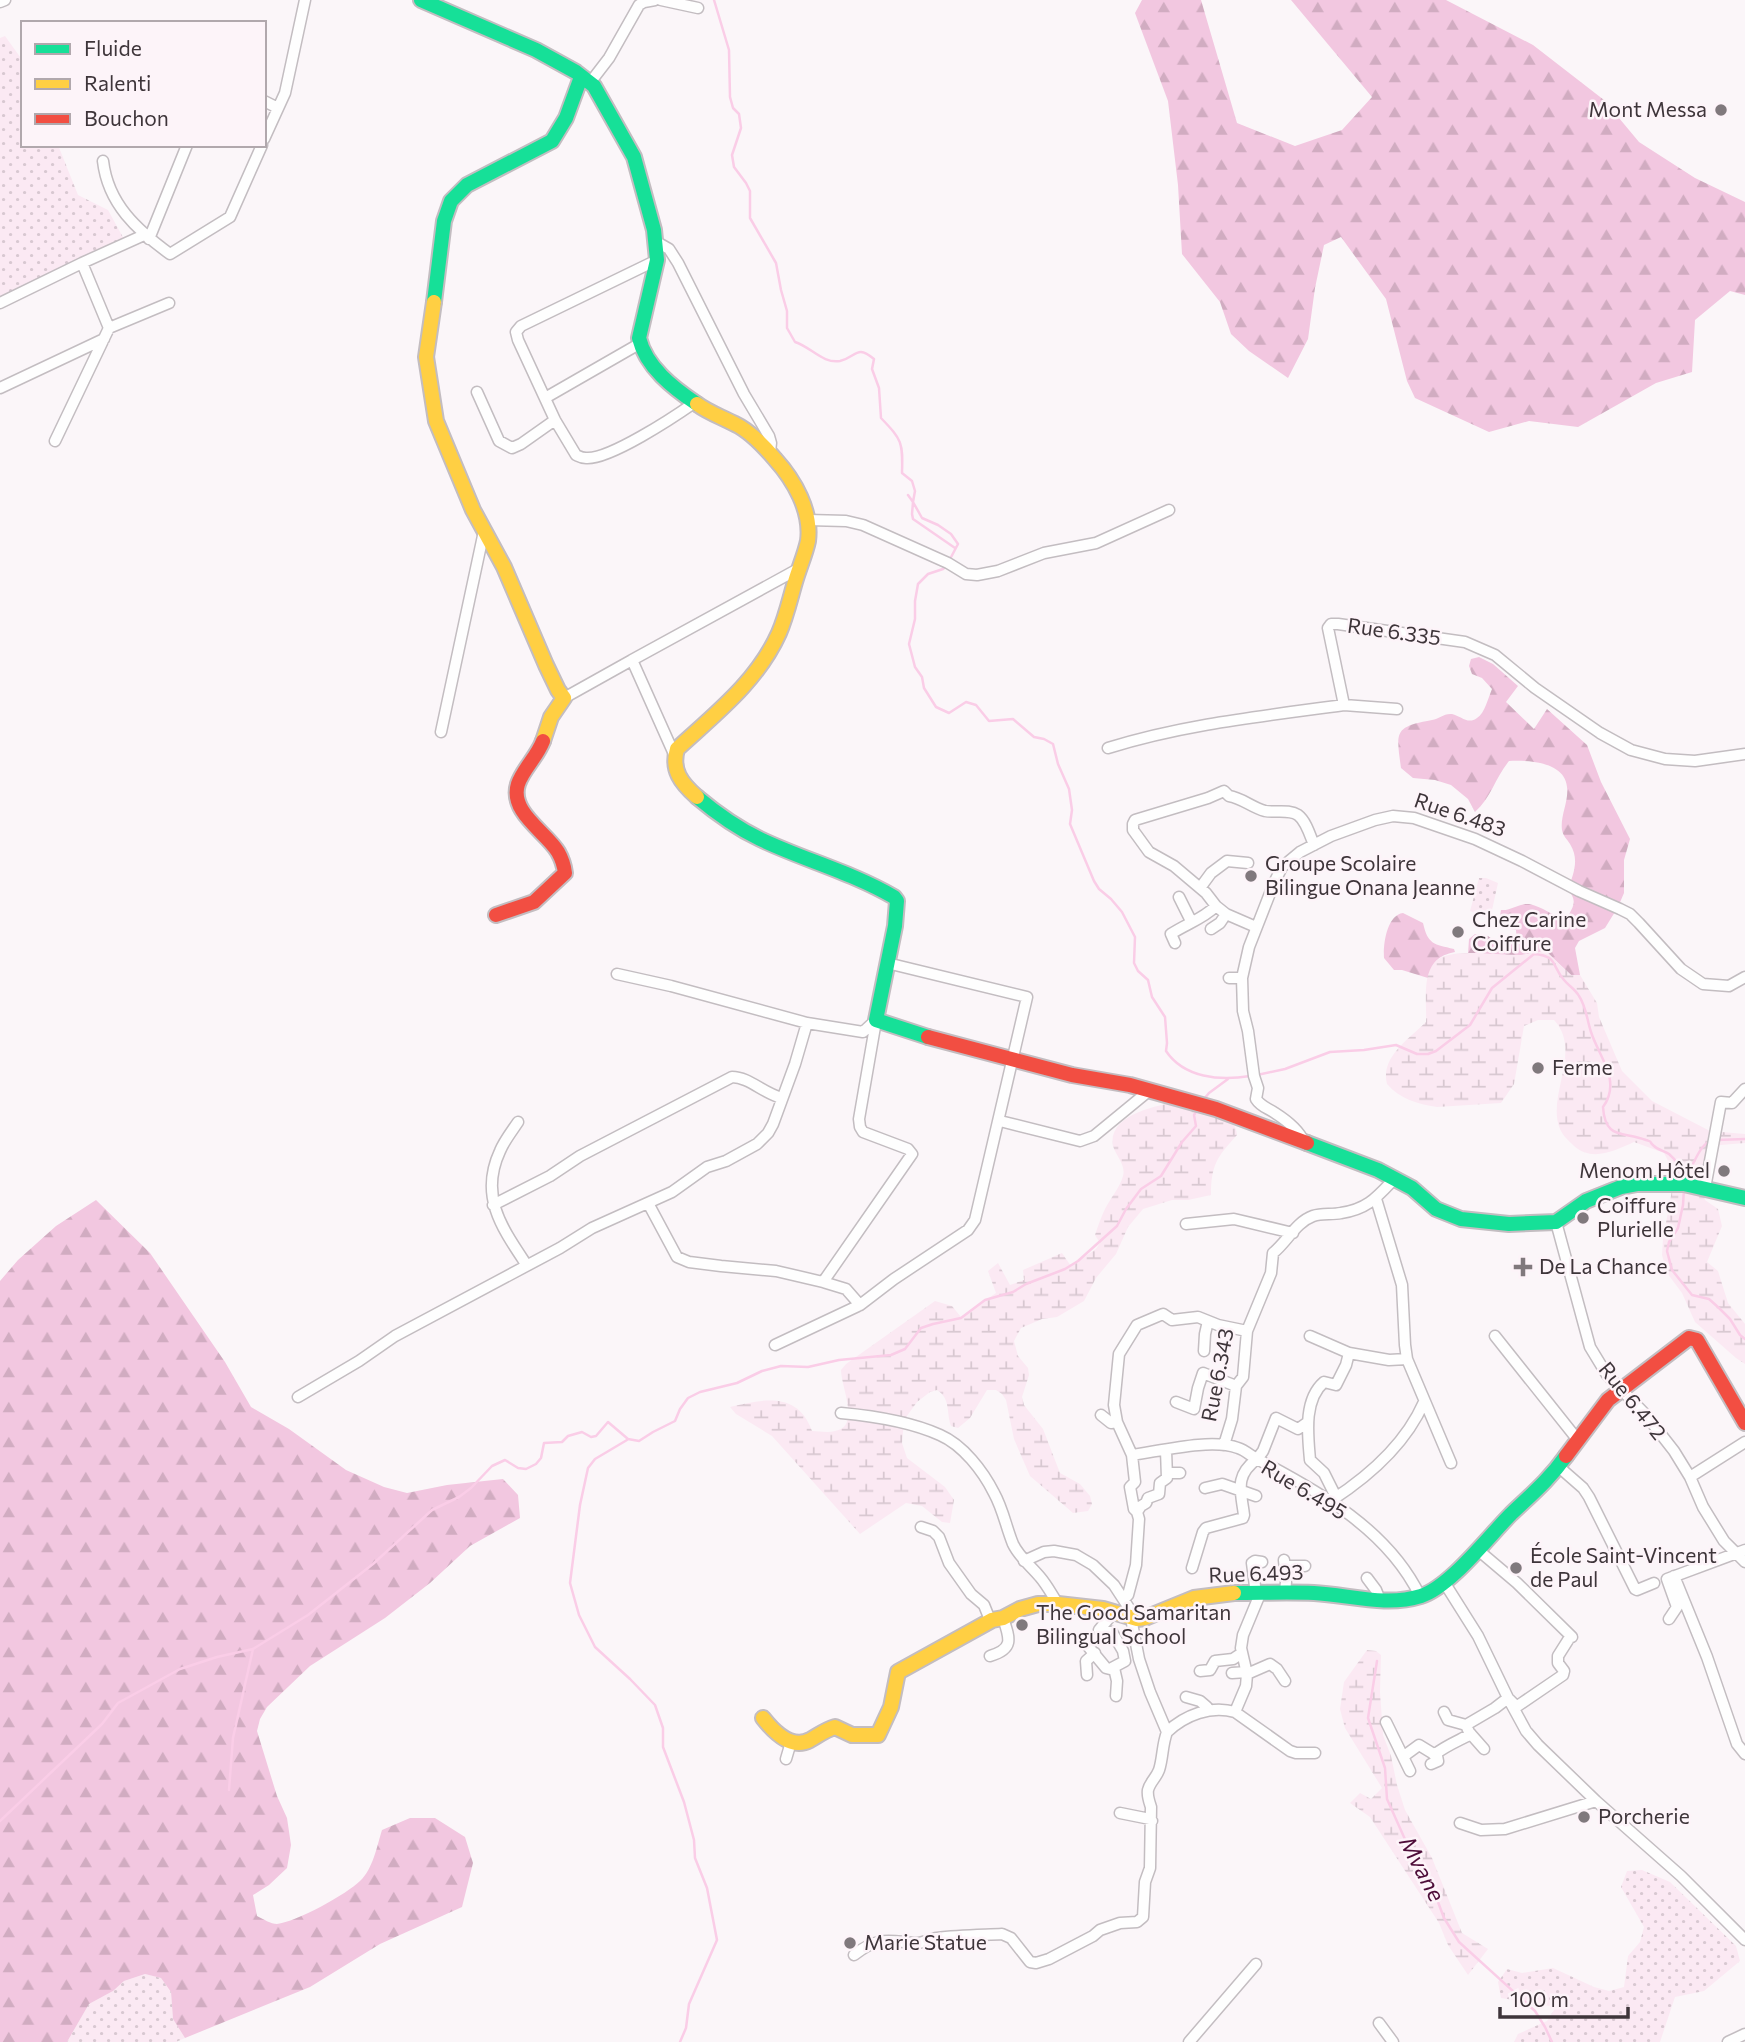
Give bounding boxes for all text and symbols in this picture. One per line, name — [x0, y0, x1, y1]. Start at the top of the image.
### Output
legend — [21, 21, 266, 147]
text: Fluide — [84, 35, 142, 60]
text: Ralenti — [84, 70, 151, 95]
place label: Mont Messa — [1589, 96, 1707, 121]
marker: Mont Messa — [1713, 102, 1729, 118]
text: Bouchon — [84, 105, 169, 130]
street label: Rue 6.335 — [1346, 612, 1443, 649]
street label: Rue 6.483 — [1411, 786, 1510, 841]
place label: Groupe Scolaire Bilingue Onana Jeanne — [1265, 850, 1475, 899]
marker: Groupe Scolaire Bilingue Onana Jeanne — [1243, 868, 1259, 884]
place label: Chez Carine Coiffure — [1472, 906, 1586, 955]
marker: Chez Carine Coiffure — [1450, 924, 1466, 940]
place label: Ferme — [1552, 1054, 1612, 1079]
marker: Ferme — [1530, 1060, 1546, 1076]
place label: Menom Hôtel — [1579, 1157, 1710, 1182]
marker: Menom Hôtel — [1716, 1163, 1732, 1179]
place label: Coiffure Plurielle — [1597, 1192, 1676, 1241]
marker: Coiffure Plurielle — [1575, 1210, 1591, 1226]
place label: De La Chance — [1539, 1253, 1668, 1278]
marker: De La Chance — [1513, 1257, 1533, 1277]
street label: Rue 6.343 — [1195, 1326, 1238, 1424]
street label: Rue 6.472 — [1594, 1356, 1672, 1444]
street label: Rue 6.495 — [1258, 1453, 1352, 1524]
place label: École Saint-Vincent de Paul — [1530, 1542, 1717, 1591]
street label: Rue 6.493 — [1208, 1558, 1304, 1587]
marker: École Saint-Vincent de Paul — [1508, 1560, 1524, 1576]
place label: The Good Samaritan Bilingual School — [1036, 1599, 1231, 1648]
marker: The Good Samaritan Bilingual School — [1014, 1617, 1030, 1633]
place label: Porcherie — [1598, 1803, 1690, 1828]
marker: Porcherie — [1576, 1809, 1592, 1825]
water label: Mvane — [1394, 1831, 1452, 1906]
place label: Marie Statue — [864, 1929, 987, 1954]
marker: Marie Statue — [842, 1935, 858, 1951]
scale bar — [1500, 1976, 1628, 2020]
text: 100 m — [1510, 1986, 1569, 2011]

